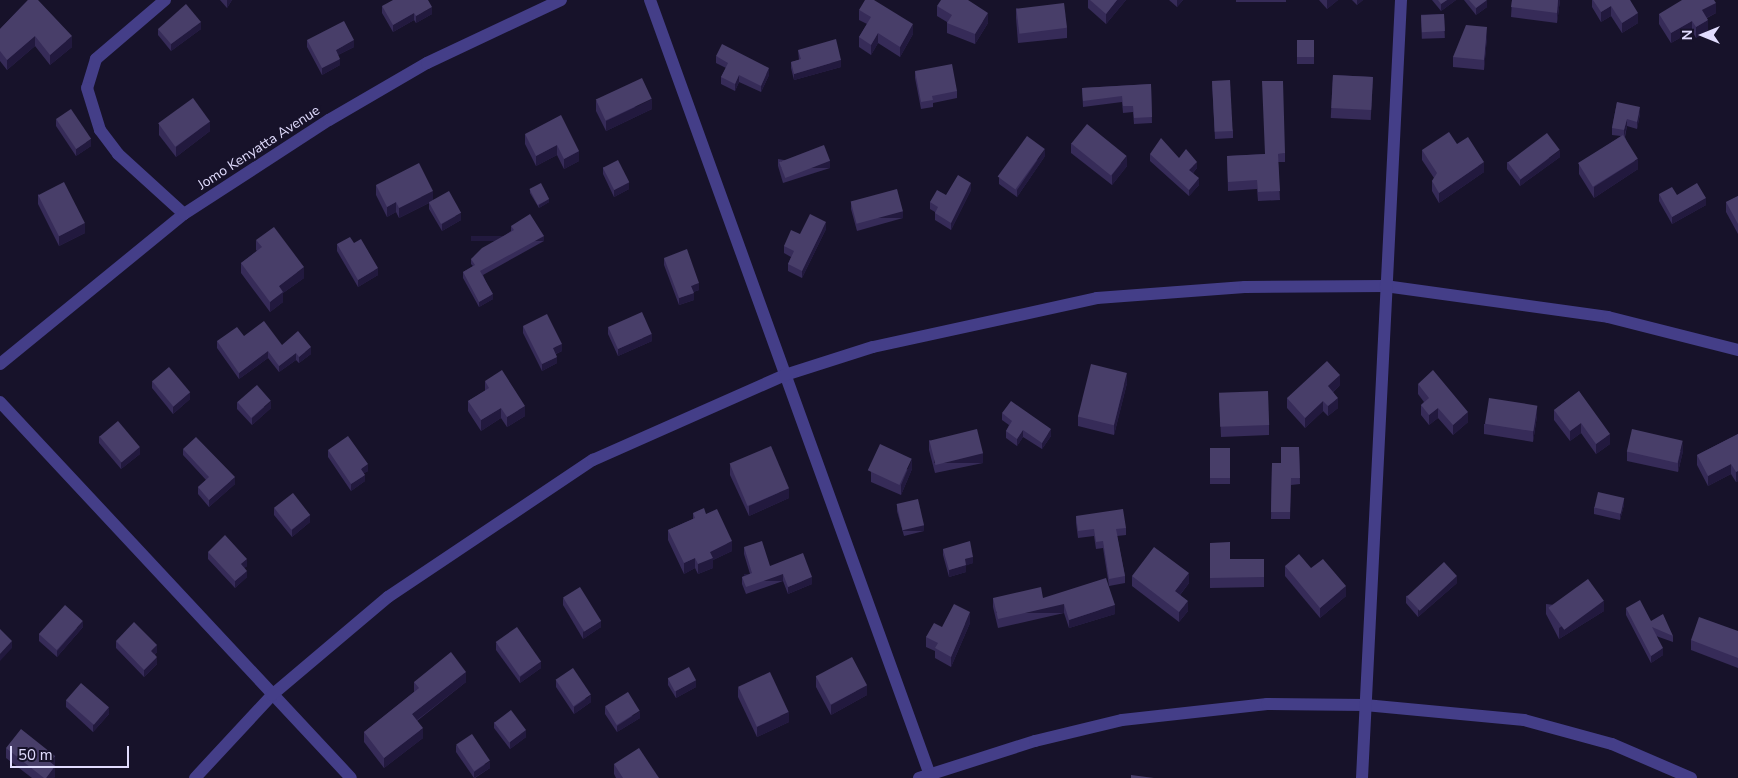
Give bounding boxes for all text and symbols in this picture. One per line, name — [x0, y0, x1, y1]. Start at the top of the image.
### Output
north arrow — [1678, 10, 1728, 60]
text: N — [1678, 30, 1697, 40]
street label: Jomo Kenyatta Avenue — [195, 102, 323, 194]
scale bar — [12, 736, 131, 768]
text: 50 m — [18, 745, 53, 765]

